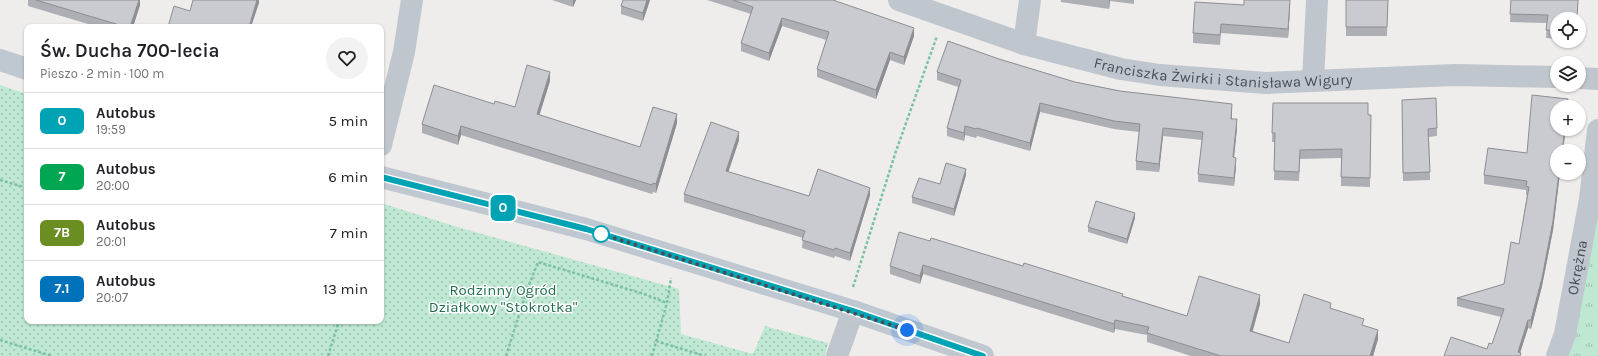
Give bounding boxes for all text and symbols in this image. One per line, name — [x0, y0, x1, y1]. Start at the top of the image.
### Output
map controls — [1550, 12, 1586, 180]
button: locate — [1550, 12, 1586, 48]
button: heart — [326, 37, 368, 79]
text: Św. Ducha 700-lecia — [40, 40, 219, 62]
street label: Franciszka Żwirki i Stanisława Wigury — [1092, 53, 1353, 92]
button: layers — [1550, 56, 1586, 92]
text: Pieszo · 2 min · 100 m — [40, 66, 164, 81]
button: + — [1550, 100, 1586, 136]
text: Autobus — [96, 104, 156, 122]
text: 0 — [58, 112, 66, 129]
text: 5 min — [328, 112, 368, 130]
text: 19:59 — [96, 122, 126, 137]
button: − — [1550, 144, 1586, 180]
text: Autobus — [96, 160, 156, 178]
text: 7 — [59, 168, 65, 185]
text: 6 min — [328, 168, 368, 186]
text: 20:00 — [96, 178, 130, 193]
line badge: 0 — [490, 195, 516, 221]
text: 0 — [499, 199, 507, 216]
text: Autobus — [96, 216, 156, 234]
text: 7B — [54, 224, 70, 241]
text: 7 min — [330, 224, 368, 242]
unlabelled marker — [592, 225, 610, 243]
text: 20:01 — [96, 234, 126, 249]
street label: Okrężna — [1563, 238, 1591, 297]
text: Autobus — [96, 272, 156, 290]
text: 7.1 — [55, 280, 69, 297]
text: 13 min — [323, 280, 368, 298]
park label: Rodzinny Ogród Działkowy "Stokrotka" — [429, 281, 578, 316]
text: 20:07 — [96, 290, 128, 305]
your location — [897, 320, 917, 340]

